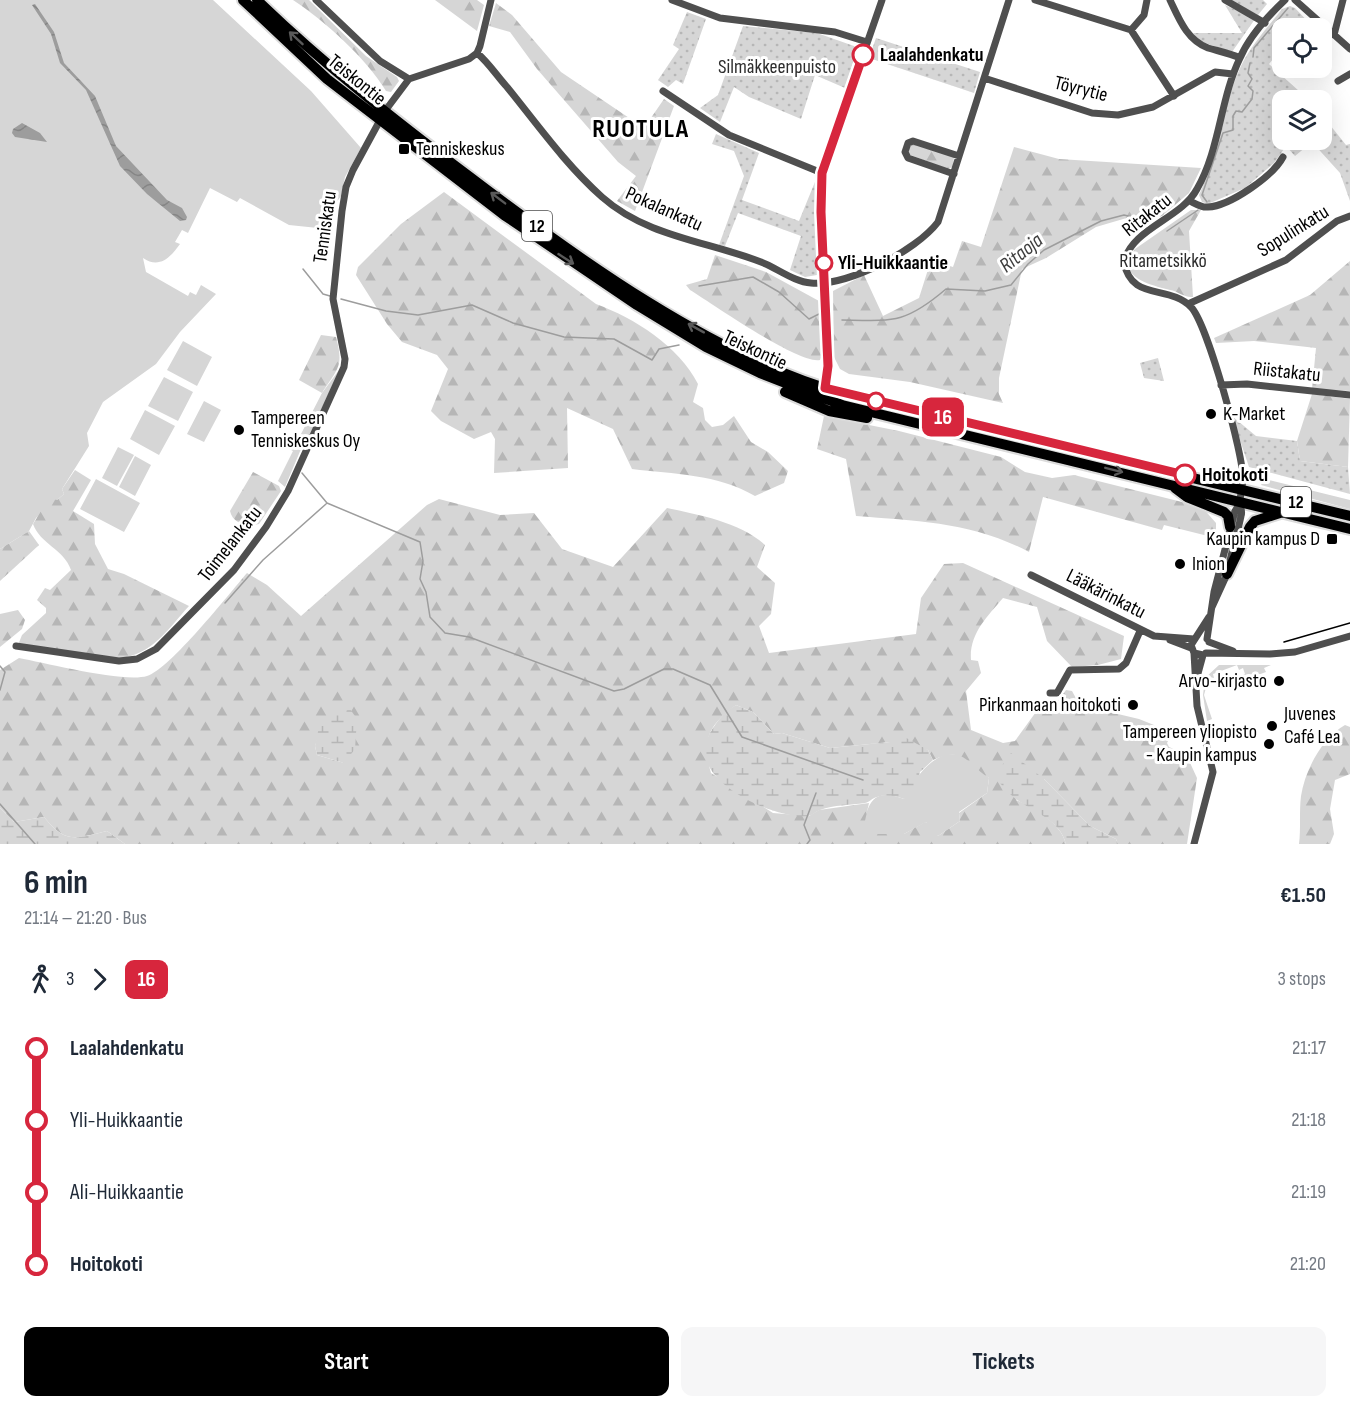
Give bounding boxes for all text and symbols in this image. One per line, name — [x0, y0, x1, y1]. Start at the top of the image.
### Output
map controls — [1272, 18, 1332, 150]
button: locate — [1272, 18, 1332, 78]
one-way arrow — [289, 30, 304, 45]
place label: Laalahdenkatu — [880, 43, 984, 67]
marker: Laalahdenkatu — [852, 44, 874, 66]
street label: Teiskontie — [323, 49, 391, 111]
park label: Silmäkkeenpuisto — [718, 55, 836, 79]
street label: Töyrytie — [1052, 71, 1110, 107]
button: layers — [1272, 90, 1332, 150]
district label: RUOTULA — [592, 114, 690, 145]
place label: Tenniskeskus — [416, 137, 505, 161]
marker: Tenniskeskus — [397, 142, 411, 156]
street label: Pokalankatu — [622, 181, 706, 237]
street label: Ritakatu — [1117, 188, 1177, 242]
street label: Tenniskatu — [308, 189, 342, 265]
one-way arrow — [491, 192, 507, 204]
street label: Sopulinkatu — [1253, 200, 1333, 262]
road number: 12 — [522, 211, 552, 241]
water label: Ritaoja — [994, 228, 1048, 278]
park label: Ritametsikkö — [1119, 249, 1207, 273]
place label: Yli-Huikkaantie — [838, 251, 948, 275]
one-way arrow — [558, 253, 574, 265]
marker: Yli-Huikkaantie — [815, 254, 833, 272]
one-way arrow — [688, 322, 705, 334]
street label: Teiskontie — [719, 325, 791, 375]
street label: Riistakatu — [1252, 357, 1322, 387]
unlabelled marker — [867, 392, 885, 410]
line badge: 16 — [916, 398, 970, 436]
place label: K-Market — [1223, 402, 1285, 426]
text: 16 — [934, 405, 952, 430]
place label: Tampereen Tenniskeskus Oy — [251, 406, 361, 453]
marker: K-Market — [1204, 407, 1218, 421]
marker: Tampereen Tenniskeskus Oy — [232, 423, 246, 437]
place label: Hoitokoti — [1202, 463, 1268, 487]
marker: Hoitokoti — [1174, 464, 1196, 486]
one-way arrow — [1104, 465, 1123, 477]
road number: 12 — [1281, 487, 1311, 517]
street label: Toimelankatu — [193, 501, 267, 587]
place label: Kaupin kampus D — [1206, 527, 1320, 551]
marker: Kaupin kampus D — [1325, 532, 1339, 546]
place label: Inion — [1192, 552, 1225, 576]
marker: Inion — [1173, 557, 1187, 571]
street label: Lääkärinkatu — [1062, 564, 1150, 624]
place label: Arvo-kirjasto — [1178, 669, 1267, 693]
marker: Arvo-kirjasto — [1272, 674, 1286, 688]
place label: Pirkanmaan hoitokoti — [979, 693, 1121, 717]
marker: Pirkanmaan hoitokoti — [1126, 698, 1140, 712]
place label: Juvenes Café Lea — [1283, 702, 1341, 749]
marker: Juvenes Café Lea — [1265, 719, 1279, 733]
place label: Tampereen yliopisto - Kaupin kampus — [1123, 720, 1257, 767]
marker: Tampereen yliopisto - Kaupin kampus — [1262, 737, 1276, 751]
text: 6 min — [24, 863, 88, 903]
text: €1.50 — [1280, 882, 1326, 909]
text: 21:14 – 21:20 · Bus — [24, 906, 147, 930]
icon: walk — [24, 963, 57, 996]
icon: forward — [83, 963, 116, 996]
text: 3 — [66, 967, 74, 991]
text: 16 — [137, 967, 156, 992]
text: 3 stops — [1278, 967, 1326, 991]
text: Laalahdenkatu — [70, 1035, 184, 1062]
text: 21:17 — [1292, 1036, 1326, 1060]
text: Yli-Huikkaantie — [70, 1107, 183, 1134]
text: 21:18 — [1291, 1108, 1326, 1132]
text: Ali-Huikkaantie — [70, 1179, 184, 1206]
text: 21:19 — [1291, 1180, 1326, 1204]
text: Hoitokoti — [70, 1251, 143, 1278]
text: 21:20 — [1290, 1252, 1326, 1276]
button: Start — [24, 1327, 669, 1396]
button: Tickets — [681, 1327, 1326, 1396]

